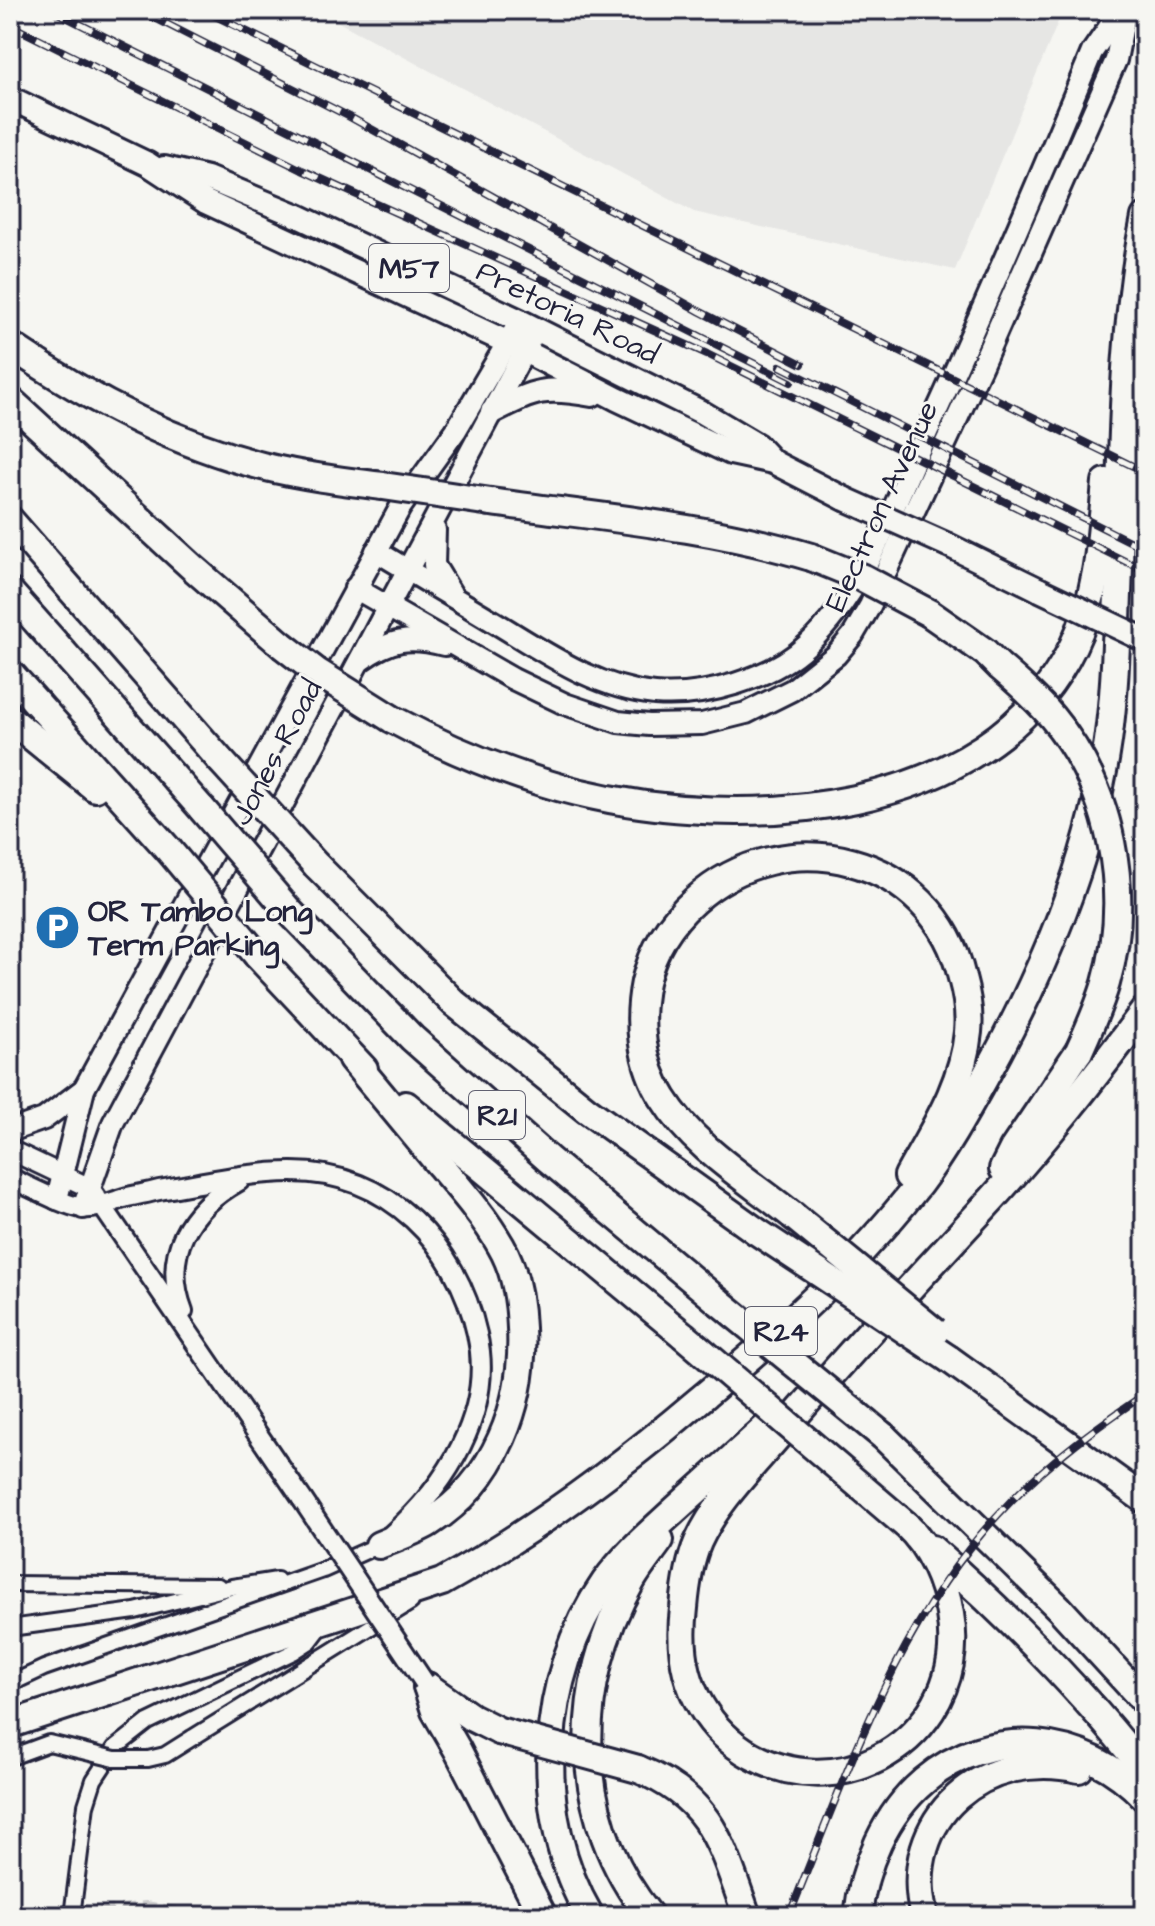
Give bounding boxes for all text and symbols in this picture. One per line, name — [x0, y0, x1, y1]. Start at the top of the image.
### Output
road number: M57 — [369, 244, 449, 292]
street label: Pretoria Road — [469, 251, 666, 375]
street label: Electron Avenue — [815, 394, 949, 618]
street label: Jones Road — [221, 672, 333, 833]
place label: OR Tambo Long Term Parking — [87, 891, 313, 969]
parking icon: OR Tambo Long Term Parking — [33, 904, 81, 952]
road number: R21 — [469, 1091, 525, 1139]
road number: R24 — [745, 1307, 817, 1355]

